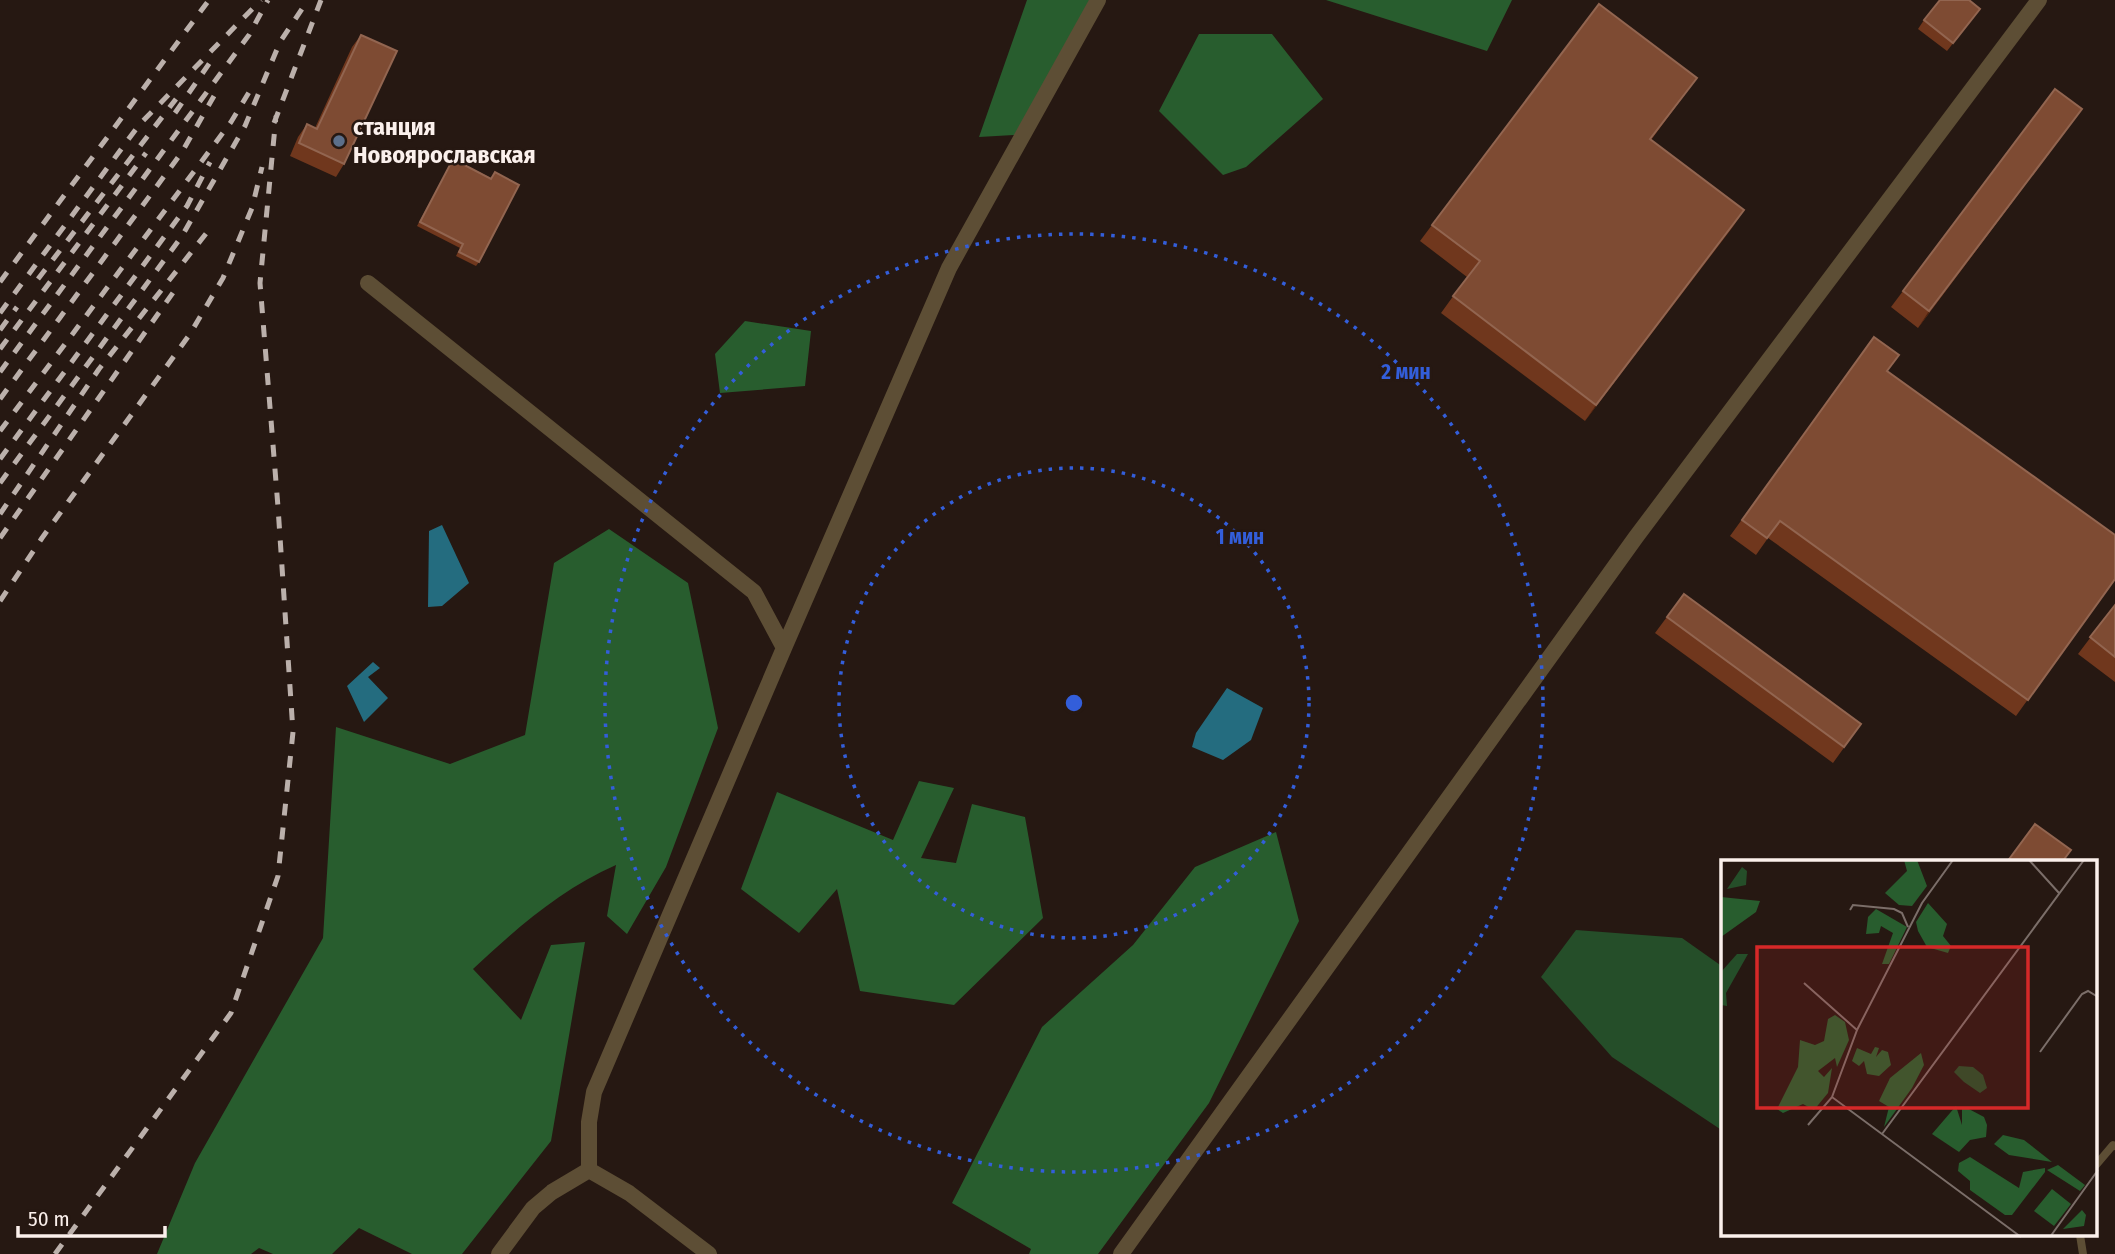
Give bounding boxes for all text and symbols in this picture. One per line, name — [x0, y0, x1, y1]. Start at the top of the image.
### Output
place label: станция Новоярославская — [353, 113, 536, 169]
marker: станция Новоярославская — [331, 133, 347, 149]
text: 2 мин — [1380, 359, 1431, 385]
text: 1 мин — [1216, 524, 1264, 550]
centre of rings — [1062, 691, 1086, 715]
inset map — [1721, 860, 2098, 1236]
scale bar — [18, 1194, 164, 1238]
text: 50 m — [28, 1206, 70, 1232]

